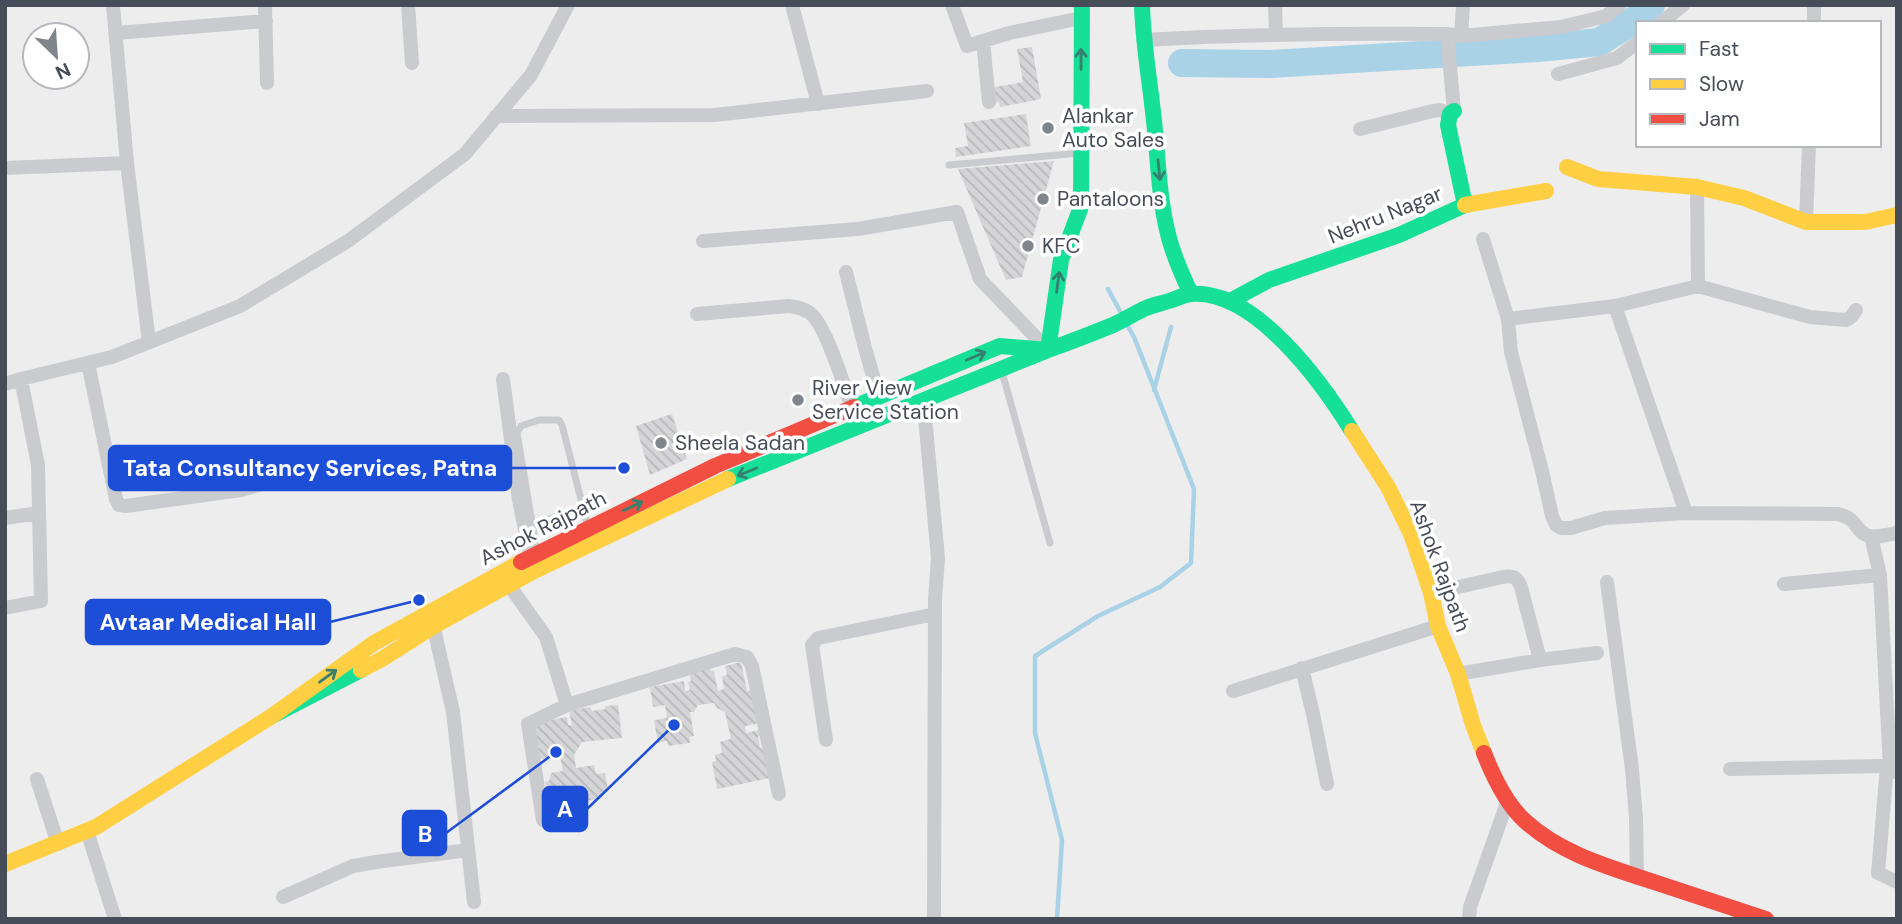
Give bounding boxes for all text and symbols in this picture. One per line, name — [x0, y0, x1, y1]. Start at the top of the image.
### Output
north arrow — [21, 21, 91, 91]
legend — [1636, 21, 1881, 147]
text: Fast — [1699, 35, 1739, 63]
one-way arrow — [1074, 47, 1088, 70]
text: N — [51, 57, 75, 85]
text: Slow — [1699, 70, 1744, 98]
place label: Alankar Auto Sales — [1062, 102, 1164, 154]
text: Jam — [1699, 105, 1740, 133]
marker: Alankar Auto Sales — [1040, 120, 1056, 136]
one-way arrow — [1153, 159, 1166, 181]
street label: Nehru Nagar — [1324, 179, 1446, 251]
place label: Pantaloons — [1057, 185, 1164, 213]
marker: Pantaloons — [1035, 191, 1051, 207]
place label: KFC — [1042, 232, 1081, 260]
marker: KFC — [1020, 238, 1036, 254]
one-way arrow — [1052, 272, 1065, 294]
one-way arrow — [965, 349, 986, 362]
place label: River View Service Station — [812, 374, 959, 426]
marker: River View Service Station — [790, 392, 806, 408]
place label: Sheela Sadan — [675, 429, 805, 457]
marker: Sheela Sadan — [653, 435, 669, 451]
callout: Tata Consultancy Services, Patna — [109, 446, 511, 490]
text: Tata Consultancy Services, Patna — [123, 453, 497, 483]
one-way arrow — [736, 466, 758, 479]
street label: Ashok Rajpath — [475, 484, 611, 572]
street label: Ashok Rajpath — [1403, 496, 1477, 636]
one-way arrow — [622, 498, 643, 512]
callout: Avtaar Medical Hall — [86, 600, 330, 644]
text: Avtaar Medical Hall — [100, 607, 316, 637]
one-way arrow — [318, 669, 337, 683]
callout: A — [543, 787, 587, 831]
text: A — [557, 794, 573, 824]
callout: B — [403, 811, 446, 855]
text: B — [418, 819, 432, 849]

